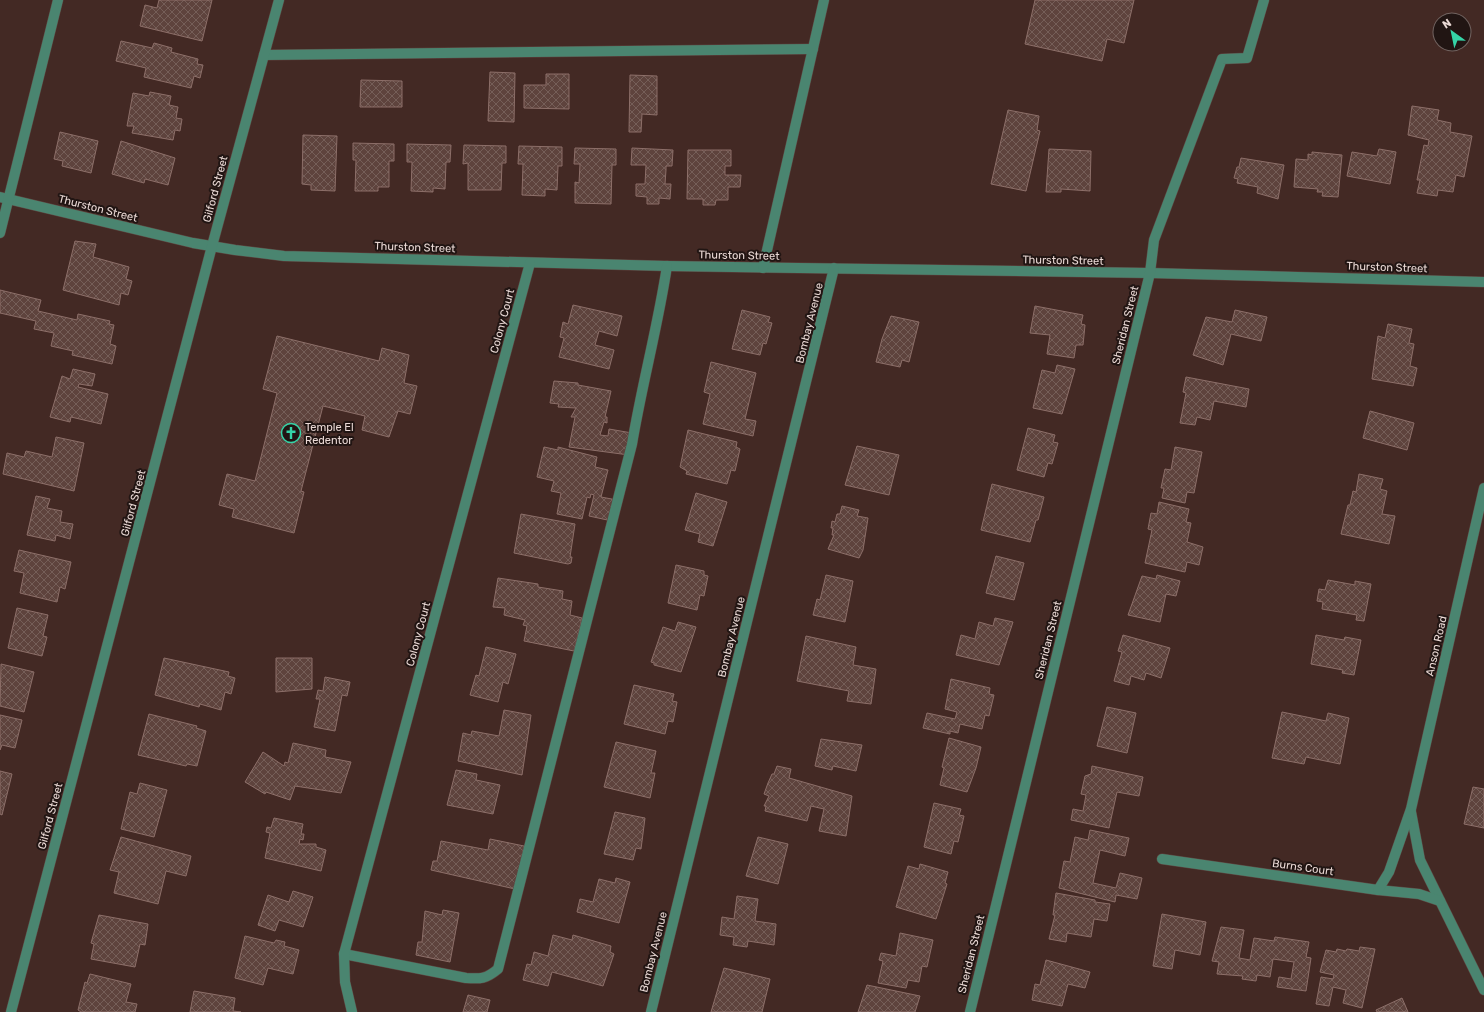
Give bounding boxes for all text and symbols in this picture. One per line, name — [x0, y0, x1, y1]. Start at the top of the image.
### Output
north arrow — [1432, 12, 1472, 52]
text: N — [1440, 16, 1454, 32]
street label: Gilford Street — [200, 154, 231, 224]
street label: Thurston Street — [57, 192, 139, 225]
street label: Thurston Street — [374, 240, 456, 255]
street label: Thurston Street — [698, 248, 780, 263]
street label: Thurston Street — [1022, 253, 1104, 268]
street label: Thurston Street — [1346, 260, 1428, 275]
street label: Bombay Avenue — [793, 281, 826, 365]
street label: Sheridan Street — [1109, 284, 1142, 366]
street label: Colony Court — [488, 287, 518, 355]
place label: Temple El Redentor — [305, 421, 354, 447]
church icon: Temple El Redentor — [280, 422, 302, 444]
street label: Gilford Street — [118, 468, 149, 538]
street label: Bombay Avenue — [715, 595, 748, 679]
street label: Sheridan Street — [1032, 599, 1065, 681]
street label: Colony Court — [404, 600, 434, 668]
street label: Anson Road — [1423, 615, 1450, 677]
street label: Gilford Street — [35, 781, 66, 851]
street label: Burns Court — [1271, 857, 1335, 878]
street label: Bombay Avenue — [637, 910, 670, 994]
street label: Sheridan Street — [955, 913, 988, 995]

